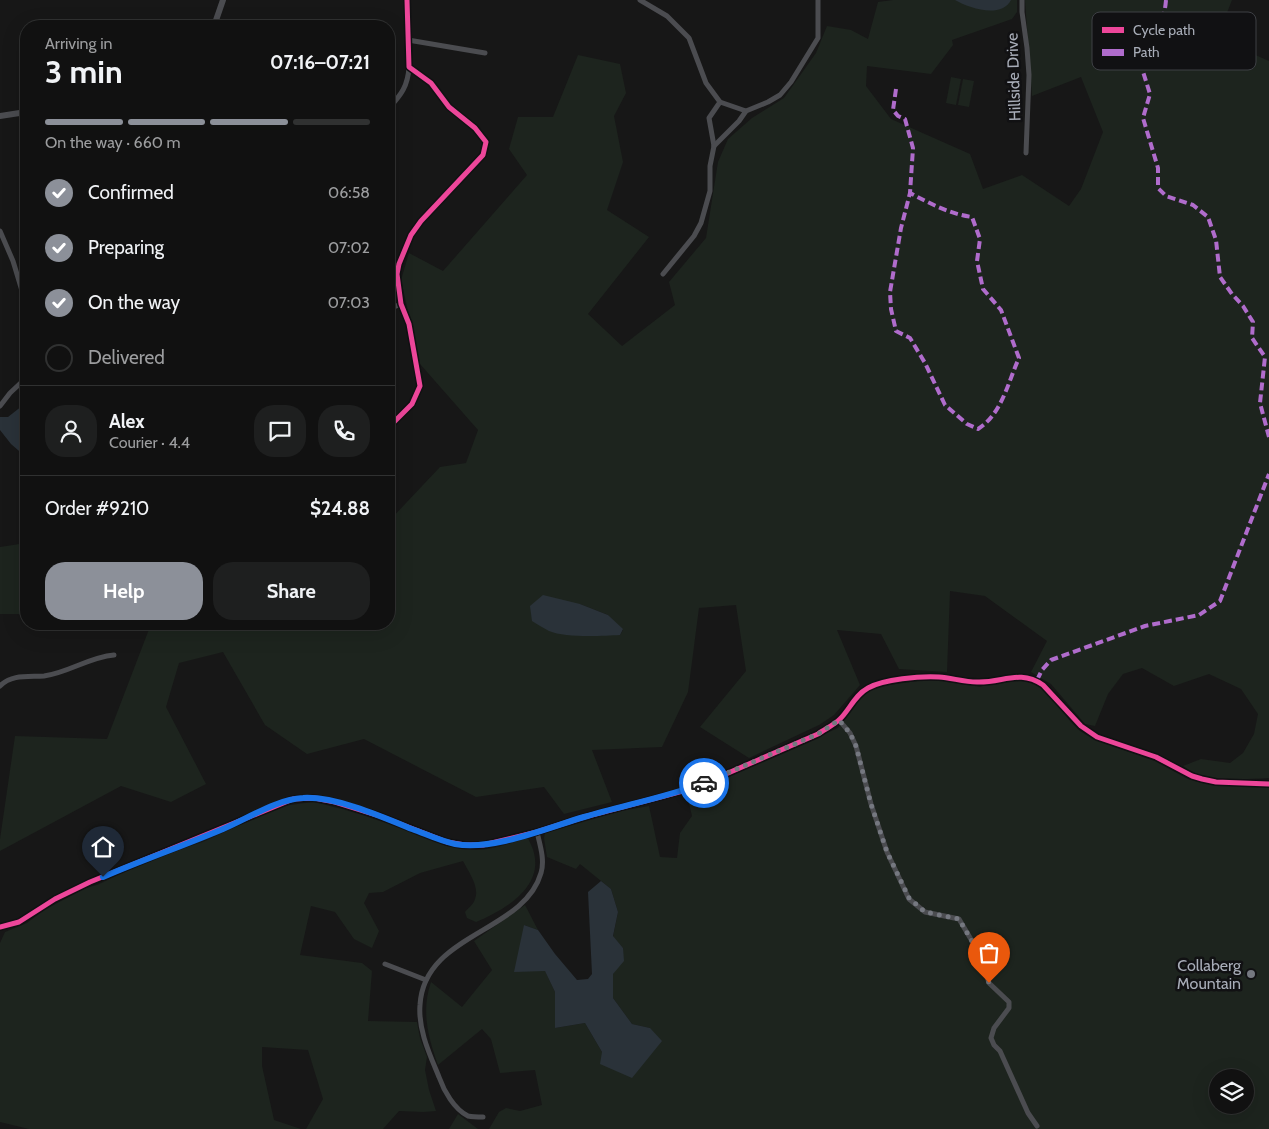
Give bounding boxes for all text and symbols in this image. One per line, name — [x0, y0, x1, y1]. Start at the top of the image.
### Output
legend — [1092, 12, 1256, 70]
text: Cycle path — [1133, 21, 1195, 39]
street label: Hillside Drive — [1002, 32, 1025, 122]
text: Arriving in — [45, 34, 112, 53]
text: Path — [1133, 43, 1160, 61]
text: 07:16–07:21 — [270, 51, 370, 74]
text: 3 min — [45, 52, 123, 91]
text: On the way · 660 m — [45, 133, 181, 152]
icon: check — [45, 179, 73, 207]
text: Confirmed — [88, 181, 174, 204]
text: 06:58 — [328, 183, 370, 202]
icon: check — [45, 234, 73, 262]
text: Preparing — [88, 236, 164, 259]
text: 07:02 — [328, 238, 370, 257]
icon: check — [45, 289, 73, 317]
text: On the way — [88, 291, 180, 314]
text: 07:03 — [328, 293, 370, 312]
text: Delivered — [88, 346, 165, 369]
button: person — [45, 405, 97, 457]
button: chat — [254, 405, 306, 457]
button: phone — [318, 405, 370, 457]
text: Alex — [109, 410, 145, 433]
text: Courier · 4.4 — [109, 433, 190, 452]
text: Order #9210 — [45, 497, 149, 520]
text: $24.88 — [310, 497, 370, 520]
button: Help — [45, 562, 203, 620]
button: Share — [213, 562, 370, 620]
courier — [679, 758, 729, 808]
icon: car — [690, 769, 718, 797]
pin — [82, 826, 124, 877]
icon: home — [89, 833, 117, 861]
pin — [968, 932, 1010, 983]
icon: bag — [975, 939, 1003, 967]
place label: Collaberg Mountain — [1177, 956, 1242, 993]
marker: Collaberg Mountain — [1245, 968, 1257, 980]
map controls — [1209, 1069, 1254, 1114]
button: layers — [1209, 1069, 1254, 1114]

